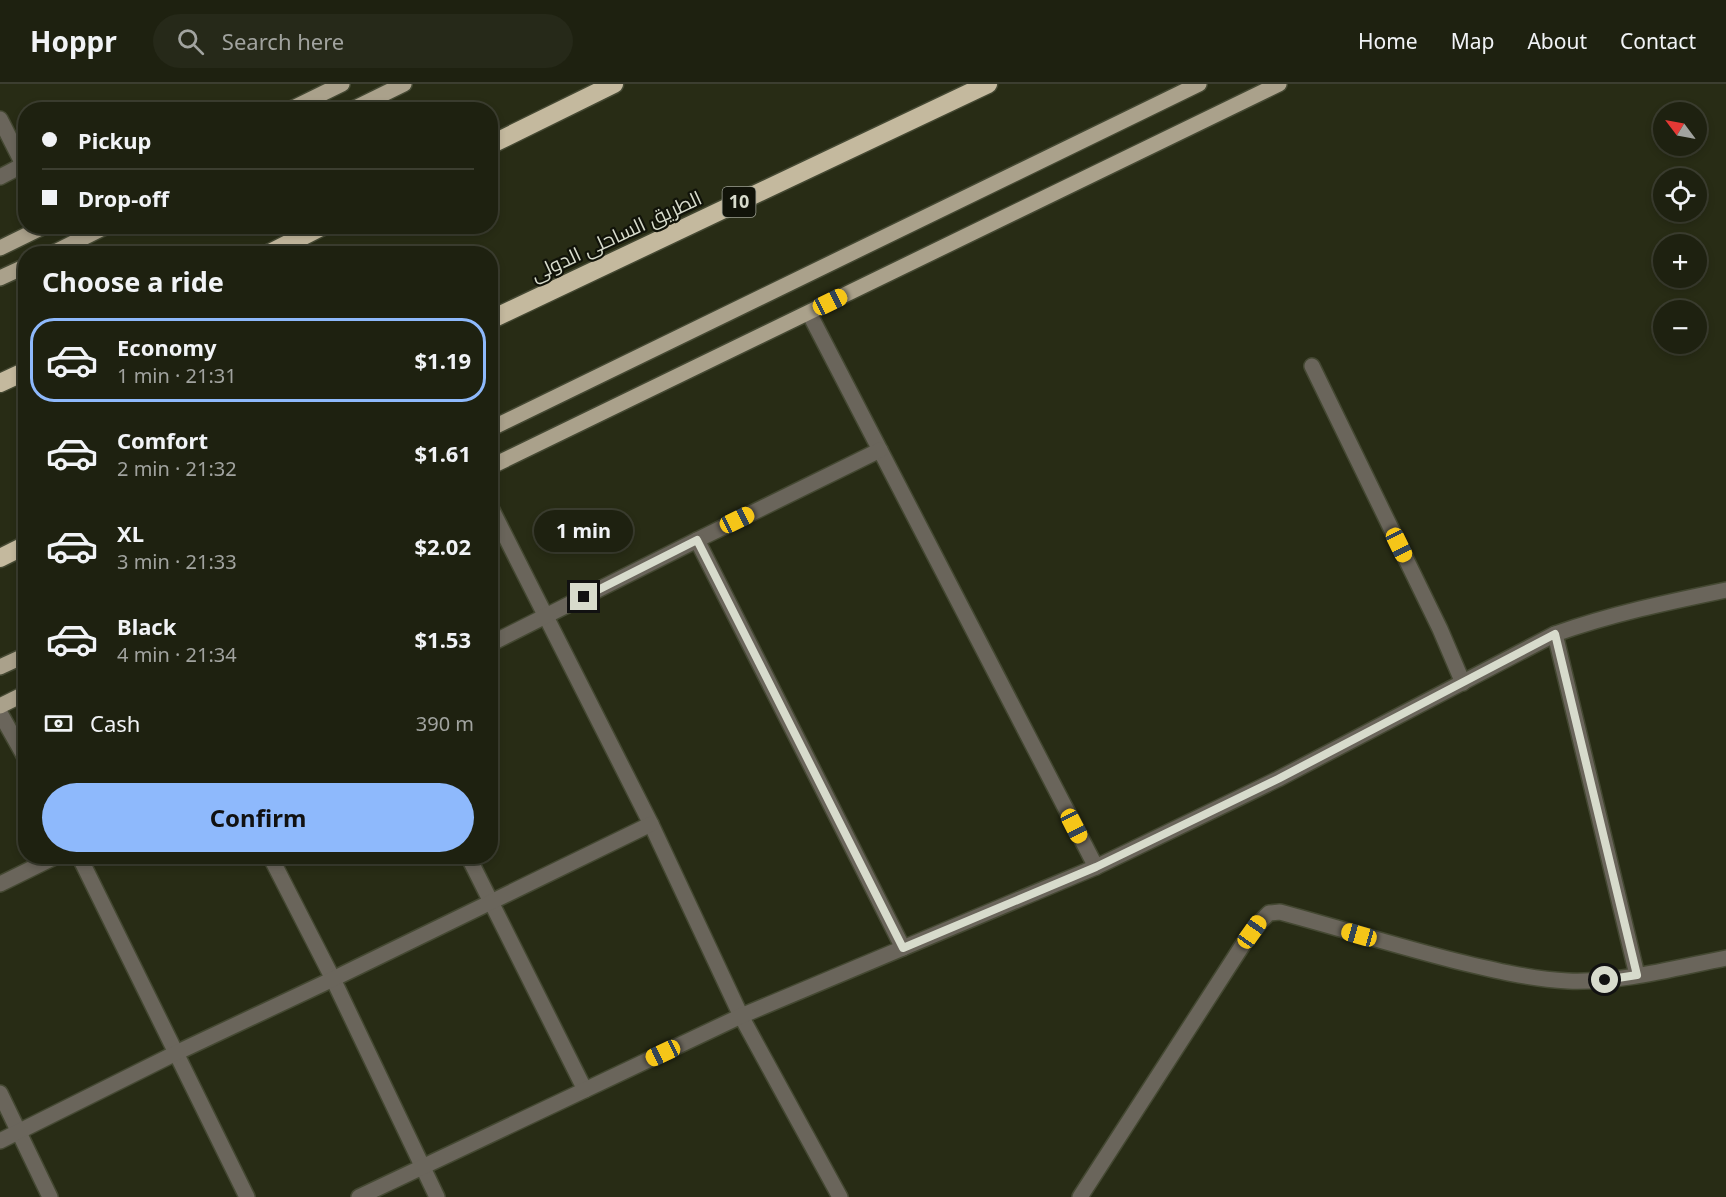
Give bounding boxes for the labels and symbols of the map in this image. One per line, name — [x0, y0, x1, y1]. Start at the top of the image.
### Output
north arrow — [1653, 102, 1707, 156]
street label: الطريق الساحلى الدولى — [526, 184, 706, 287]
road number: 10 — [722, 187, 756, 217]
car — [810, 286, 850, 318]
car — [717, 504, 757, 536]
callout: 1 min — [534, 510, 634, 552]
car — [1383, 525, 1415, 565]
route end — [570, 583, 597, 610]
car — [1058, 806, 1090, 846]
car — [1234, 912, 1270, 952]
car — [1339, 921, 1379, 949]
route start — [1591, 966, 1618, 993]
car — [643, 1037, 683, 1069]

